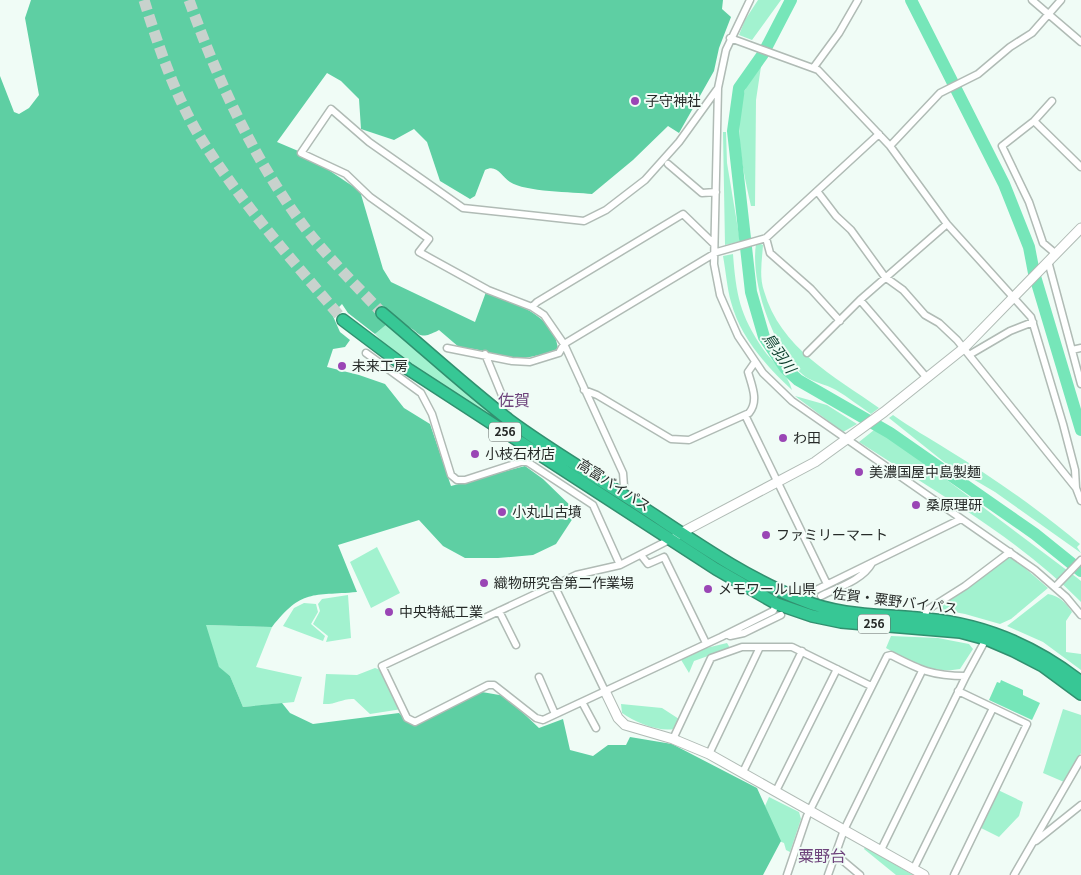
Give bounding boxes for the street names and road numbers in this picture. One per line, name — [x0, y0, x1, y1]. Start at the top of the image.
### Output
road number: 256 — [489, 422, 521, 442]
street label: 高富バイパス — [574, 453, 655, 515]
street label: 佐賀・粟野バイパス — [832, 582, 959, 618]
road number: 256 — [858, 614, 890, 634]

